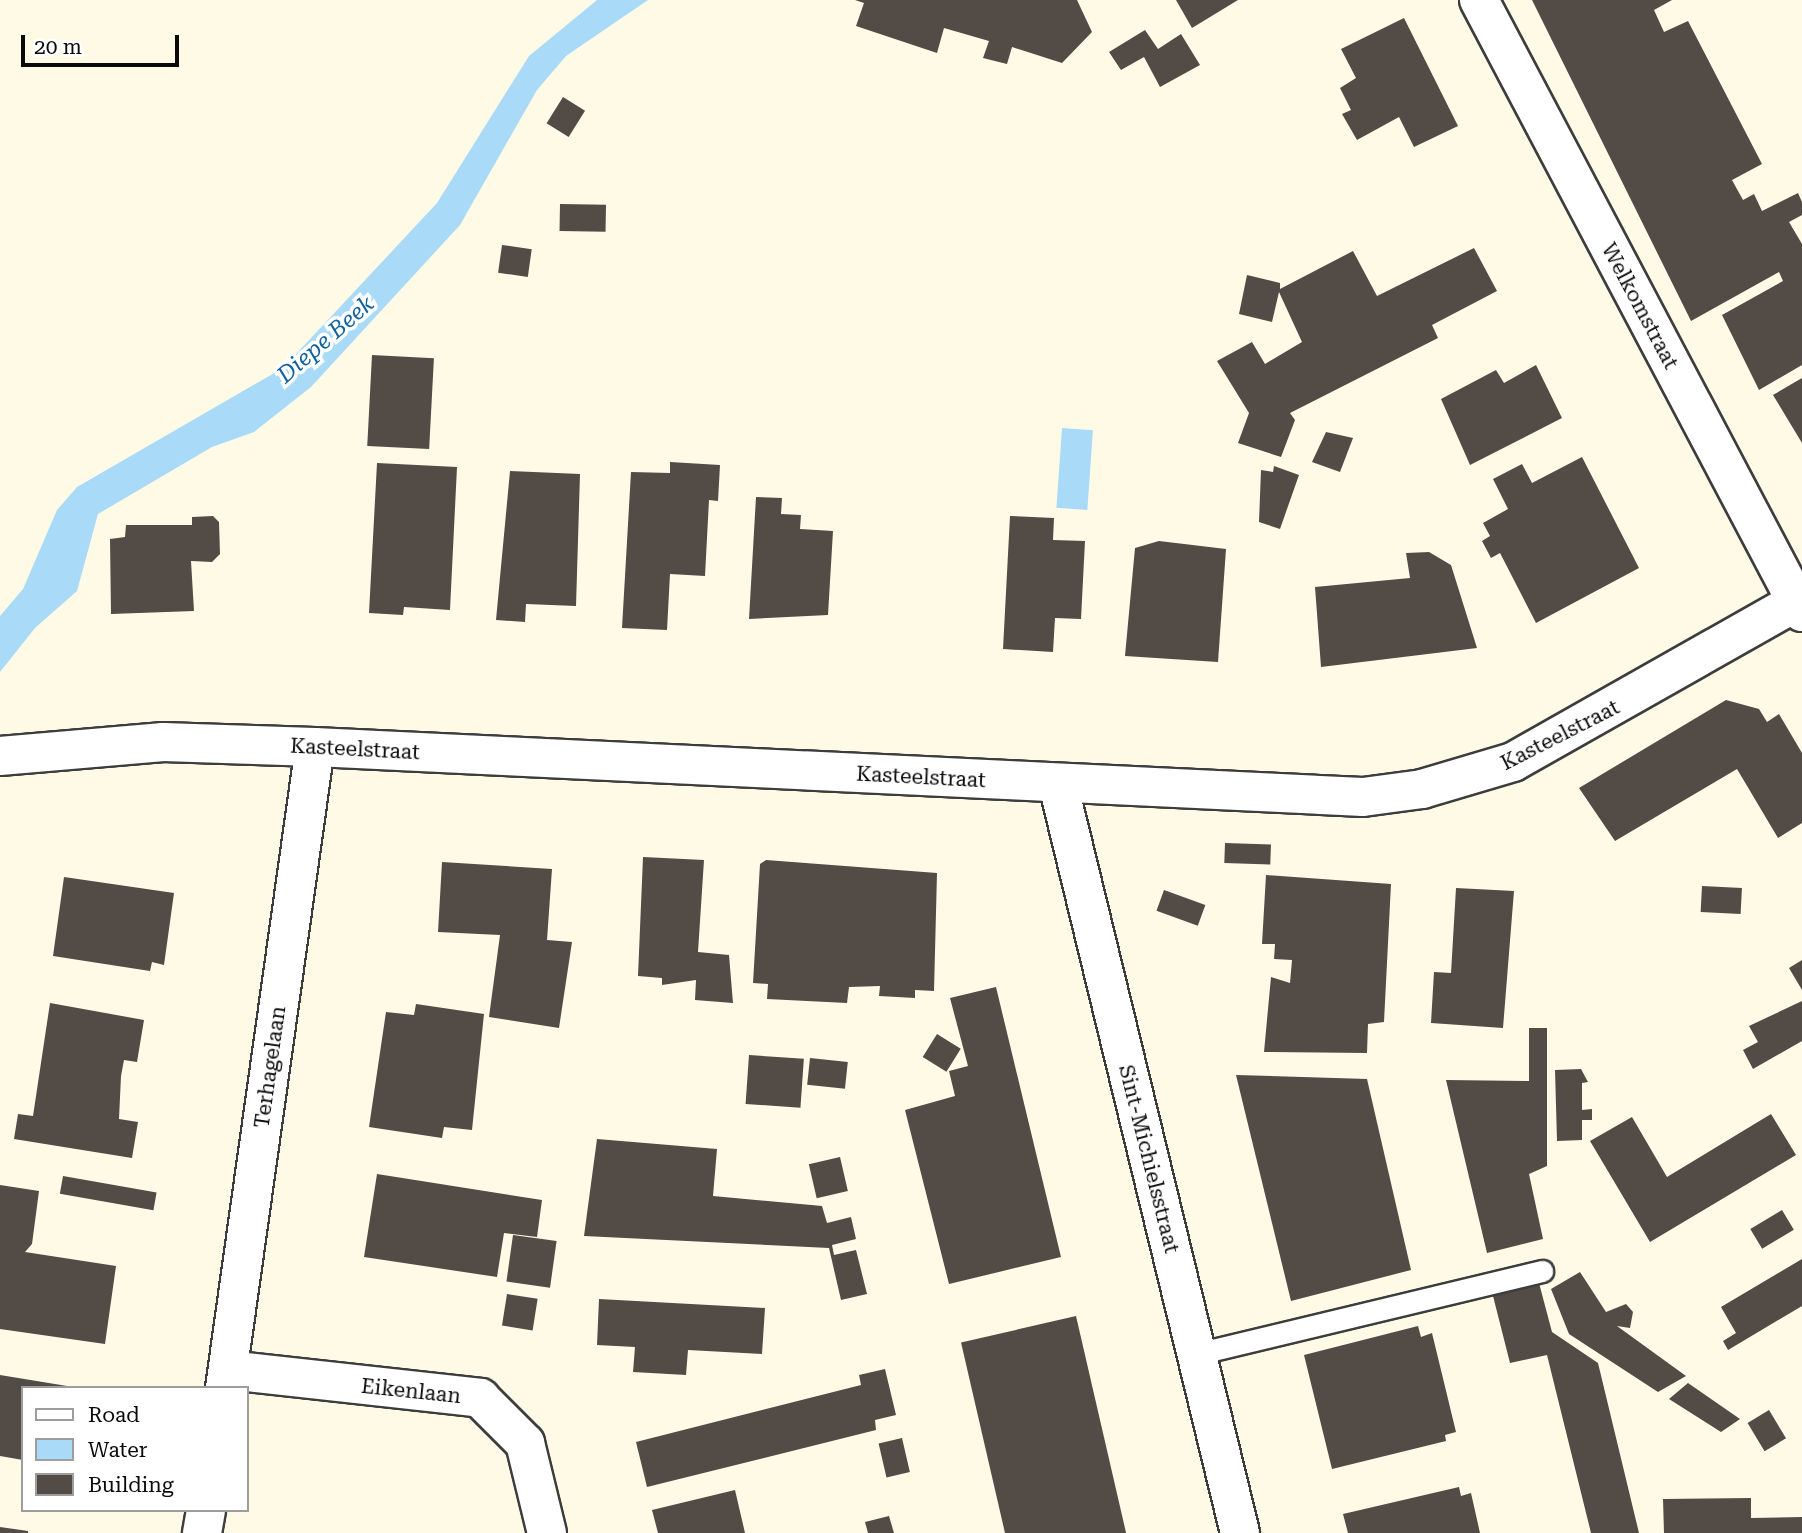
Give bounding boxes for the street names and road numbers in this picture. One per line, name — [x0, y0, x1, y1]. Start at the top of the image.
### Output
street label: Welkomstraat — [1596, 239, 1684, 373]
street label: Kasteelstraat — [1496, 694, 1624, 776]
street label: Kasteelstraat — [290, 733, 420, 765]
street label: Kasteelstraat — [856, 761, 986, 793]
street label: Terhagelaan — [249, 1004, 291, 1130]
street label: Sint-Michielsstraat — [1113, 1062, 1185, 1256]
street label: Eikenlaan — [360, 1373, 462, 1409]

